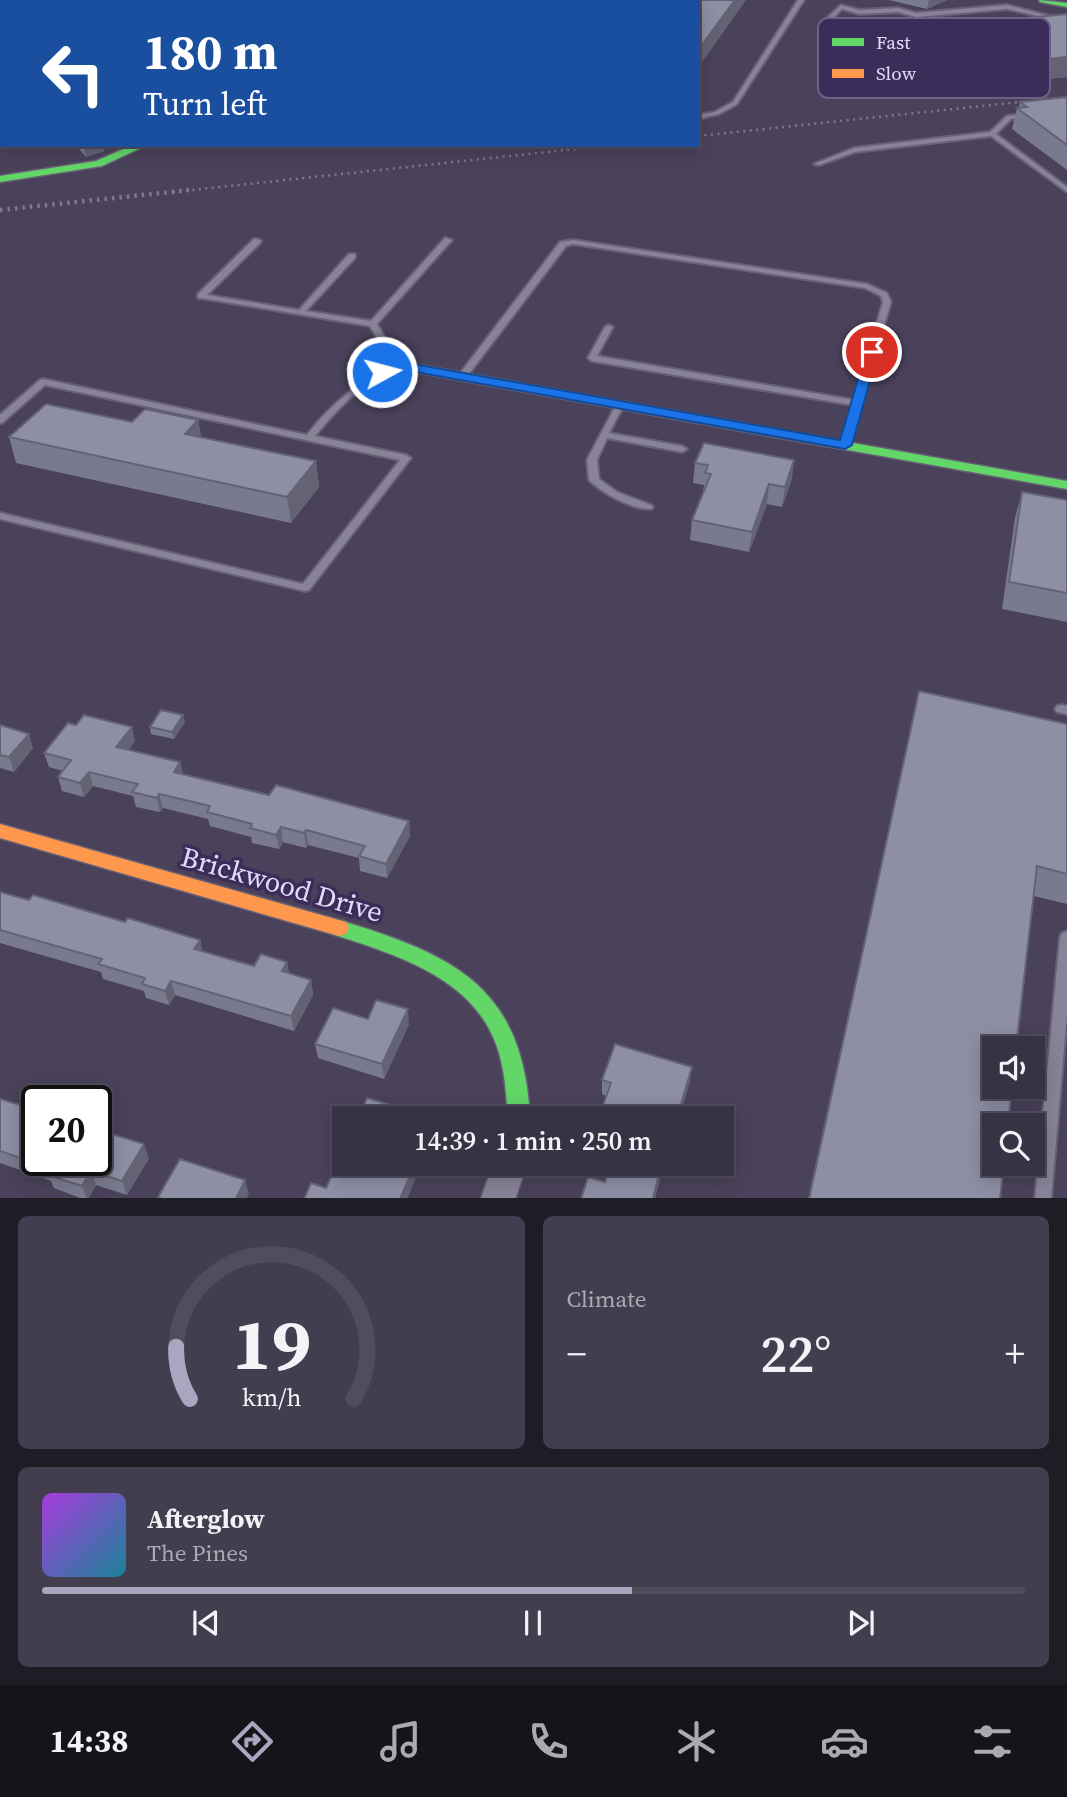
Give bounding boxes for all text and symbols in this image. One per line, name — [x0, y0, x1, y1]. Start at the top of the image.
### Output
text: 180 m — [143, 18, 278, 85]
legend — [818, 18, 1050, 98]
icon: left — [28, 28, 119, 119]
text: Fast — [876, 29, 911, 55]
text: Slow — [876, 60, 917, 86]
text: Turn left — [143, 82, 267, 126]
pin — [842, 322, 902, 382]
icon: arrive — [853, 333, 891, 371]
position arrow — [345, 335, 419, 409]
street label: Brickwood Drive — [177, 837, 387, 931]
map controls — [982, 1036, 1045, 1176]
button: sound — [982, 1036, 1045, 1099]
speed limit sign: 20 — [21, 1085, 112, 1176]
button: search — [982, 1113, 1045, 1176]
text: 14:39 · 1 min · 250 m — [414, 1123, 652, 1159]
text: Climate — [567, 1283, 646, 1315]
text: 19 — [232, 1294, 311, 1393]
text: 22° — [760, 1318, 831, 1389]
text: − — [567, 1328, 587, 1380]
text: + — [1005, 1328, 1025, 1380]
text: km/h — [241, 1379, 301, 1413]
text: Afterglow — [147, 1501, 265, 1537]
text: The Pines — [147, 1537, 248, 1569]
icon: previous — [187, 1604, 225, 1642]
icon: pause — [514, 1604, 552, 1642]
icon: next — [842, 1604, 880, 1642]
icon: directions — [228, 1717, 277, 1766]
icon: music — [376, 1717, 425, 1766]
icon: phone — [524, 1717, 573, 1766]
icon: climate — [672, 1717, 721, 1766]
icon: car — [820, 1717, 869, 1766]
icon: filters — [968, 1717, 1017, 1766]
text: 14:38 — [50, 1719, 129, 1763]

